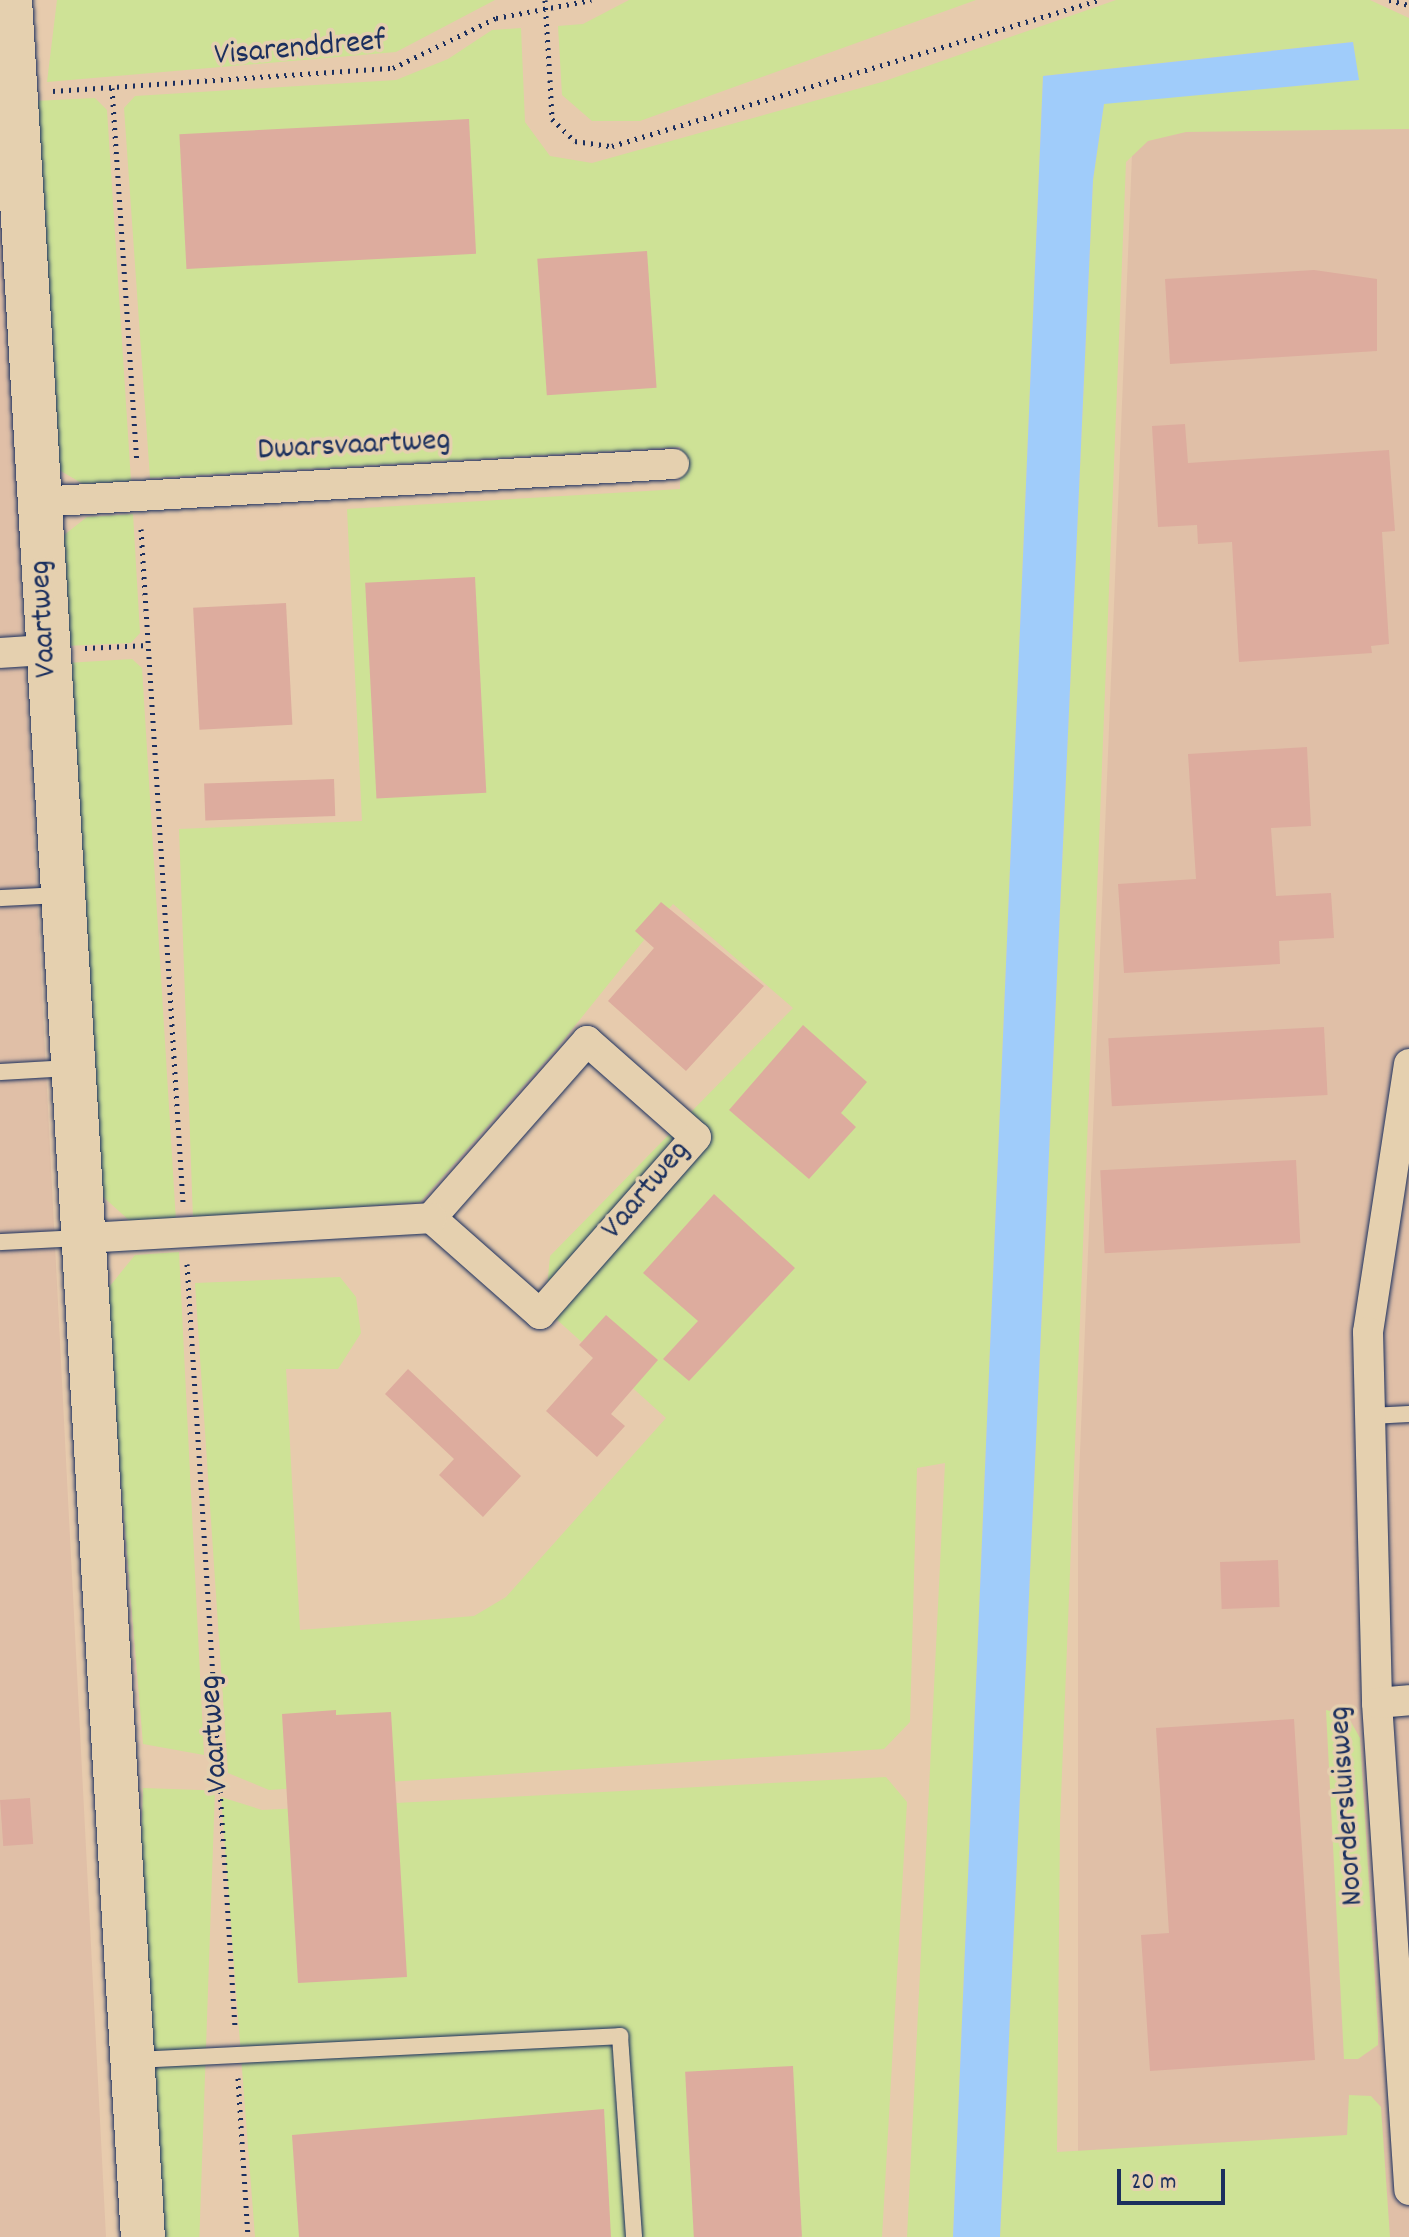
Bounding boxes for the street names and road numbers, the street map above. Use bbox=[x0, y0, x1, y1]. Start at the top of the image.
street label: Visarenddreef bbox=[213, 23, 387, 77]
street label: Dwarsvaartweg bbox=[257, 423, 451, 471]
street label: Vaartweg bbox=[23, 559, 67, 679]
street label: Vaartweg bbox=[594, 1134, 700, 1248]
street label: Vaartweg bbox=[193, 1674, 239, 1794]
street label: Noordersluisweg bbox=[1322, 1705, 1374, 1907]

